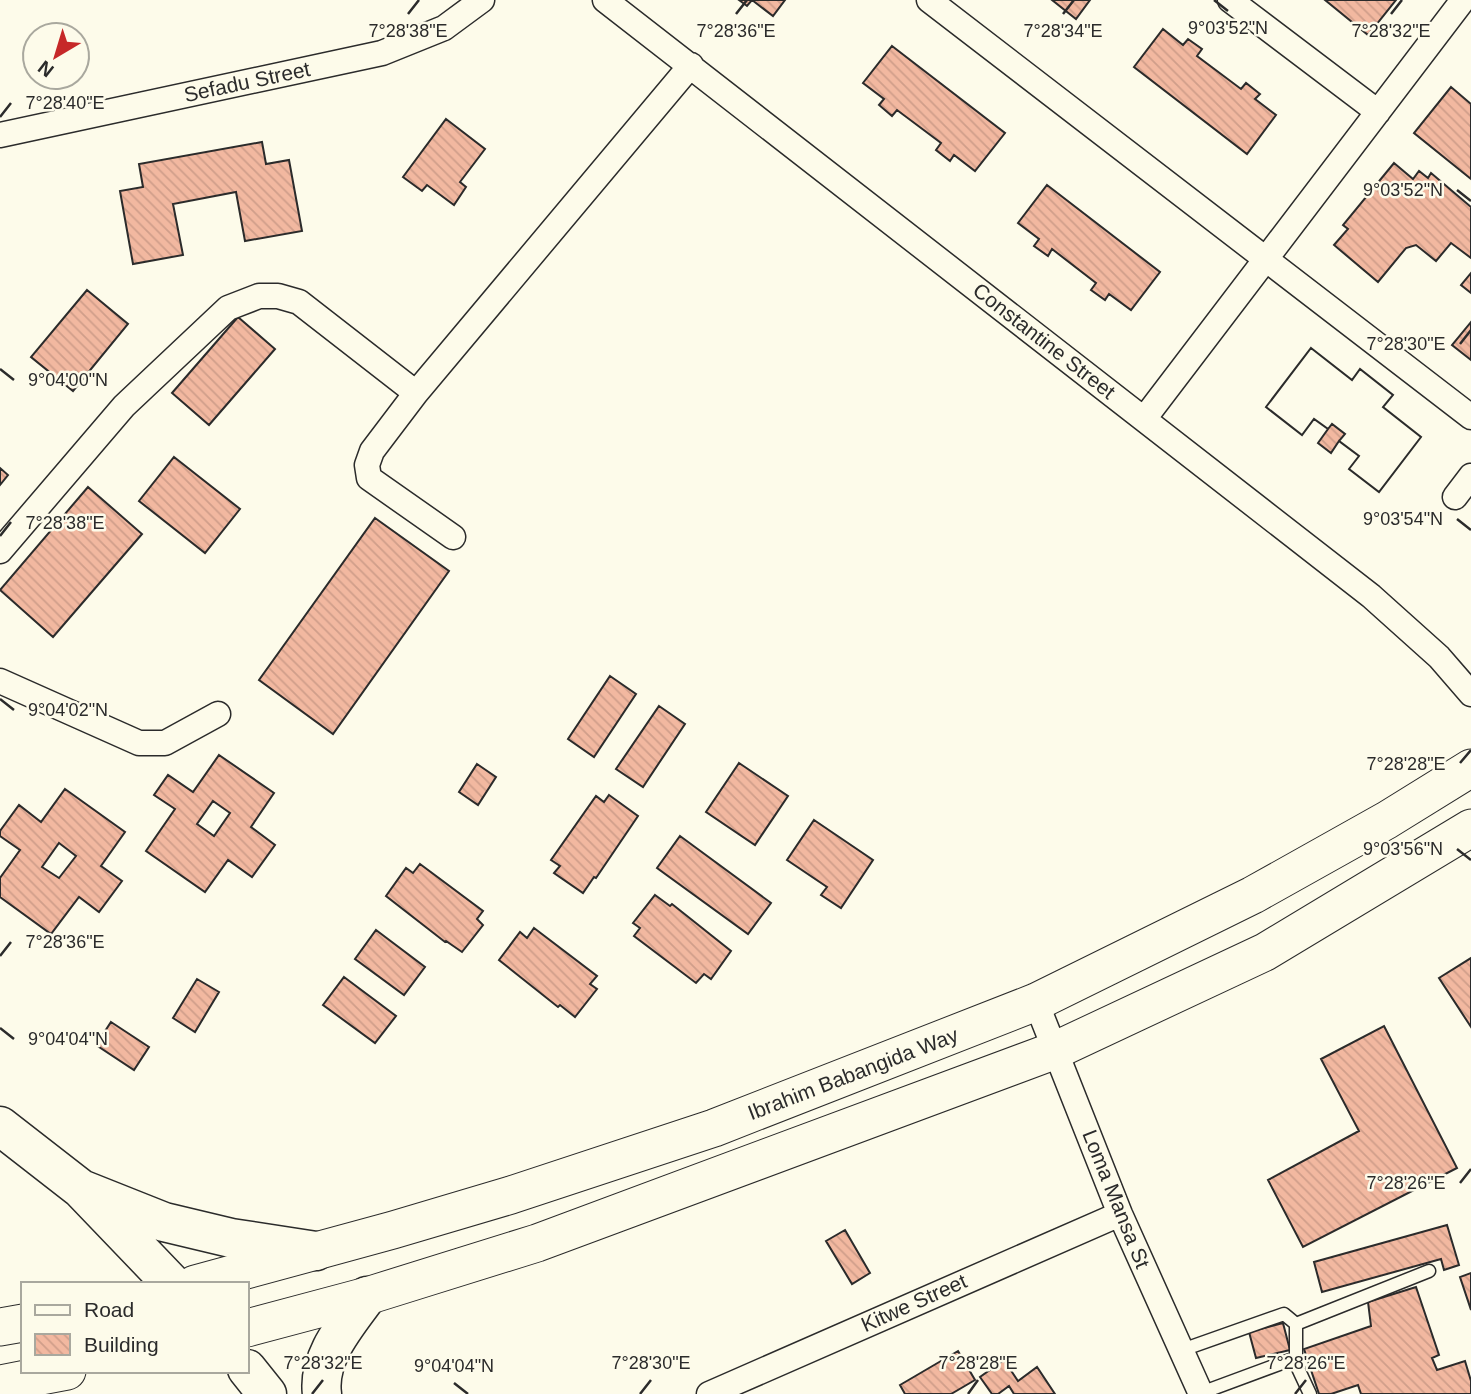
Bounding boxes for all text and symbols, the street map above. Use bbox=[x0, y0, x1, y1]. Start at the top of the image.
text: 9°03'52"N bbox=[1188, 18, 1268, 38]
north arrow bbox=[21, 21, 91, 91]
text: 7°28'38"E bbox=[368, 21, 448, 41]
text: 7°28'36"E bbox=[696, 21, 776, 41]
text: 7°28'34"E bbox=[1023, 21, 1103, 41]
text: 7°28'32"E bbox=[1351, 21, 1431, 41]
text: N bbox=[34, 57, 58, 82]
street label: Sefadu Street bbox=[182, 57, 312, 106]
text: 7°28'40"E bbox=[25, 93, 105, 113]
text: 9°03'52"N bbox=[1363, 180, 1443, 200]
street label: Constantine Street bbox=[969, 278, 1120, 403]
text: 7°28'30"E bbox=[1366, 334, 1446, 354]
text: 9°04'00"N bbox=[28, 370, 108, 390]
text: 9°03'54"N bbox=[1363, 509, 1443, 529]
text: 7°28'38"E bbox=[25, 513, 105, 533]
text: 9°04'02"N bbox=[28, 700, 108, 720]
text: 7°28'28"E bbox=[1366, 754, 1446, 774]
text: 9°03'56"N bbox=[1363, 839, 1443, 859]
text: 7°28'36"E bbox=[25, 932, 105, 952]
street label: Ibrahim Babangida Way bbox=[744, 1023, 962, 1124]
text: 9°04'04"N bbox=[28, 1029, 108, 1049]
street label: Loma Mansa St bbox=[1078, 1126, 1155, 1271]
text: 7°28'26"E bbox=[1366, 1173, 1446, 1193]
street label: Kitwe Street bbox=[857, 1269, 970, 1336]
legend bbox=[21, 1282, 248, 1373]
text: Road bbox=[84, 1298, 134, 1321]
text: Building bbox=[84, 1333, 159, 1356]
text: 7°28'32"E bbox=[283, 1353, 363, 1373]
text: 7°28'30"E bbox=[611, 1353, 691, 1373]
text: 7°28'28"E bbox=[938, 1353, 1018, 1373]
text: 7°28'26"E bbox=[1266, 1353, 1346, 1373]
text: 9°04'04"N bbox=[414, 1356, 494, 1376]

